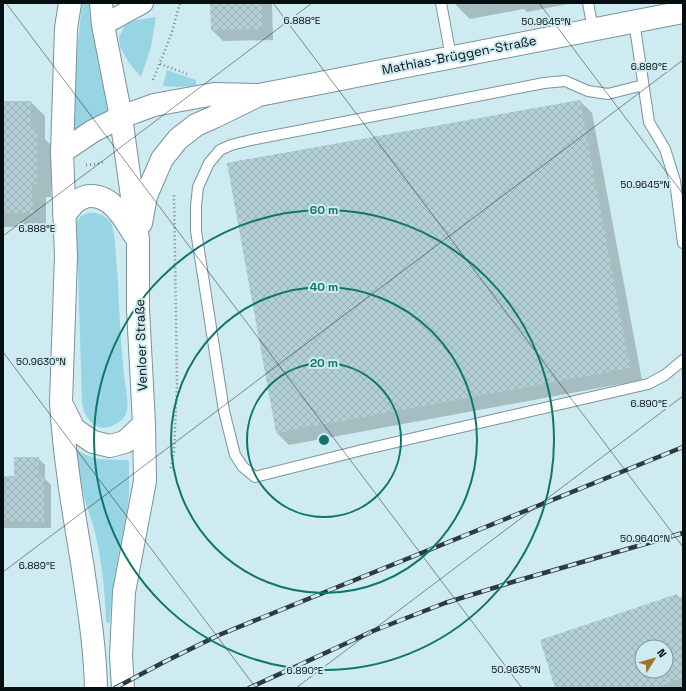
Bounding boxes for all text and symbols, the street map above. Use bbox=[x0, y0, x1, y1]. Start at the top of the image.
text: 6.888°E bbox=[284, 14, 321, 27]
text: 50.9645°N bbox=[521, 15, 571, 28]
street label: Mathias-Brüggen-Straße bbox=[380, 32, 538, 78]
text: 6.889°E bbox=[631, 60, 668, 73]
text: 50.9645°N bbox=[620, 178, 670, 191]
text: 60 m bbox=[310, 202, 338, 218]
text: 6.888°E bbox=[19, 222, 56, 235]
text: 40 m bbox=[310, 279, 338, 295]
street label: Venloer Straße bbox=[131, 299, 151, 391]
text: 50.9630°N bbox=[16, 355, 66, 368]
text: 20 m bbox=[310, 355, 338, 371]
text: 6.890°E bbox=[631, 397, 668, 410]
centre of rings bbox=[317, 433, 331, 447]
text: 50.9640°N bbox=[620, 532, 670, 545]
text: 6.889°E bbox=[19, 559, 56, 572]
north arrow bbox=[634, 639, 674, 679]
text: N bbox=[654, 646, 670, 660]
text: 50.9635°N bbox=[491, 663, 541, 676]
text: 6.890°E bbox=[287, 664, 324, 677]

